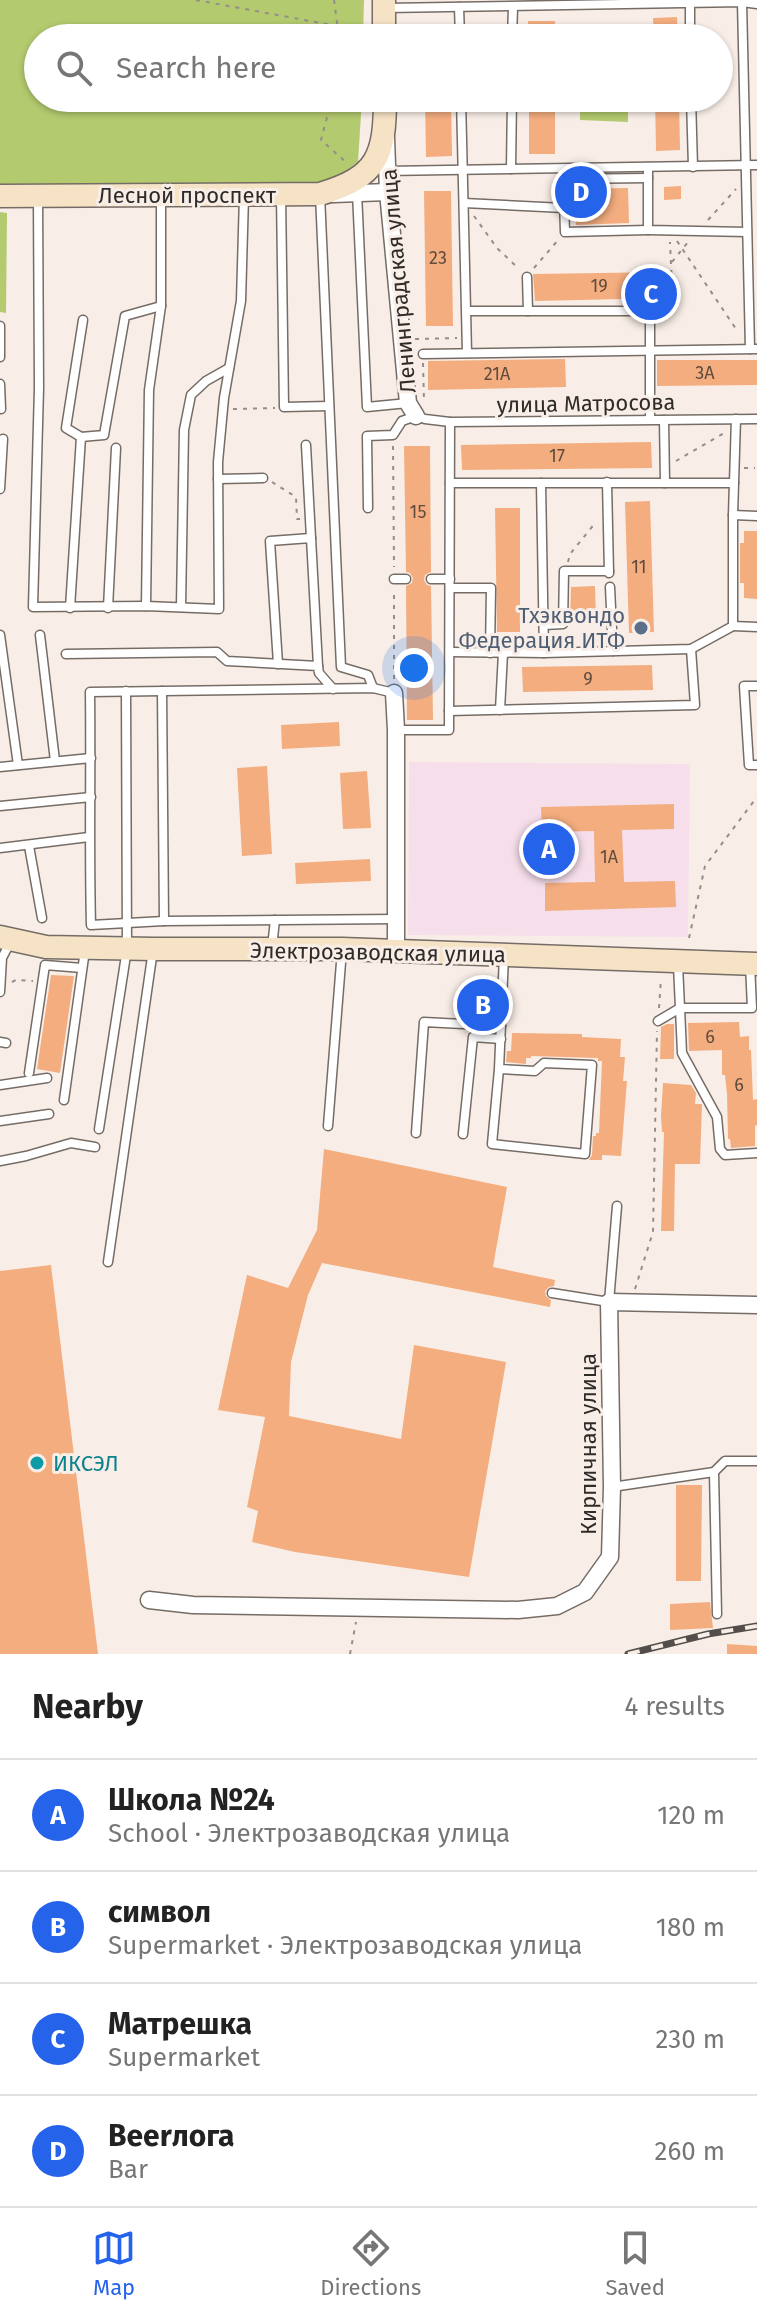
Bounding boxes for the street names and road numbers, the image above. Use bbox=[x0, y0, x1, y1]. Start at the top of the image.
street label: Ленинградская улица bbox=[375, 168, 422, 394]
street label: Лесной проспект bbox=[98, 182, 276, 209]
street label: улица Матросова bbox=[496, 388, 676, 419]
street label: Электрозаводская улица bbox=[250, 937, 506, 968]
street label: Кирпичная улица bbox=[575, 1353, 602, 1535]

